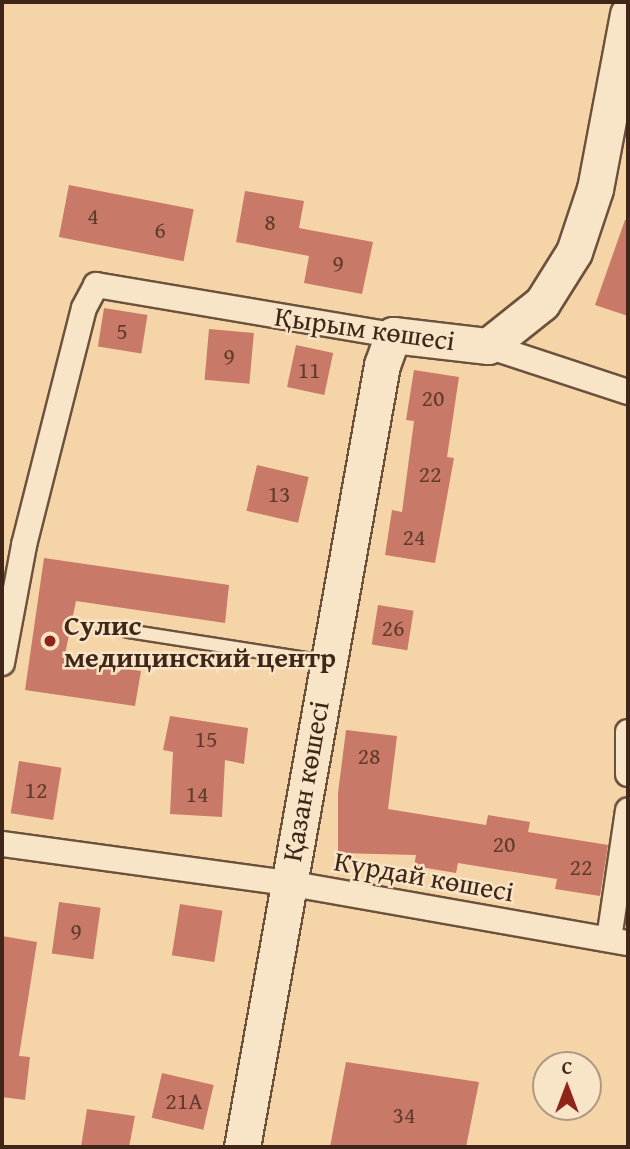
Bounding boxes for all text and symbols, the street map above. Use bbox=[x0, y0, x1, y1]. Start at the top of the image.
house number: 4 bbox=[87, 202, 99, 230]
house number: 8 bbox=[264, 208, 276, 236]
house number: 6 bbox=[154, 216, 166, 244]
house number: 9 bbox=[332, 249, 344, 277]
street label: Қырым көшесі bbox=[273, 299, 457, 357]
house number: 5 bbox=[116, 317, 128, 345]
house number: 9 bbox=[223, 342, 235, 370]
house number: 11 bbox=[297, 356, 321, 384]
house number: 20 bbox=[421, 384, 445, 412]
house number: 22 bbox=[418, 460, 442, 488]
house number: 13 bbox=[267, 480, 291, 508]
house number: 24 bbox=[402, 523, 426, 551]
place label: Сулис медицинский центр bbox=[64, 608, 336, 674]
house number: 26 bbox=[381, 614, 405, 642]
marker: Сулис медицинский центр bbox=[42, 633, 58, 649]
street label: Қазан көшесі bbox=[274, 698, 336, 864]
house number: 15 bbox=[194, 725, 218, 753]
house number: 28 bbox=[357, 742, 381, 770]
house number: 12 bbox=[24, 776, 48, 804]
house number: 14 bbox=[185, 780, 209, 808]
house number: 20 bbox=[492, 830, 516, 858]
street label: Күрдай көшесі bbox=[331, 844, 517, 908]
house number: 22 bbox=[569, 853, 593, 881]
house number: 9 bbox=[70, 917, 82, 945]
north arrow bbox=[532, 1051, 602, 1121]
text: С bbox=[562, 1053, 572, 1081]
house number: 21А bbox=[165, 1087, 203, 1115]
house number: 34 bbox=[392, 1101, 416, 1129]

